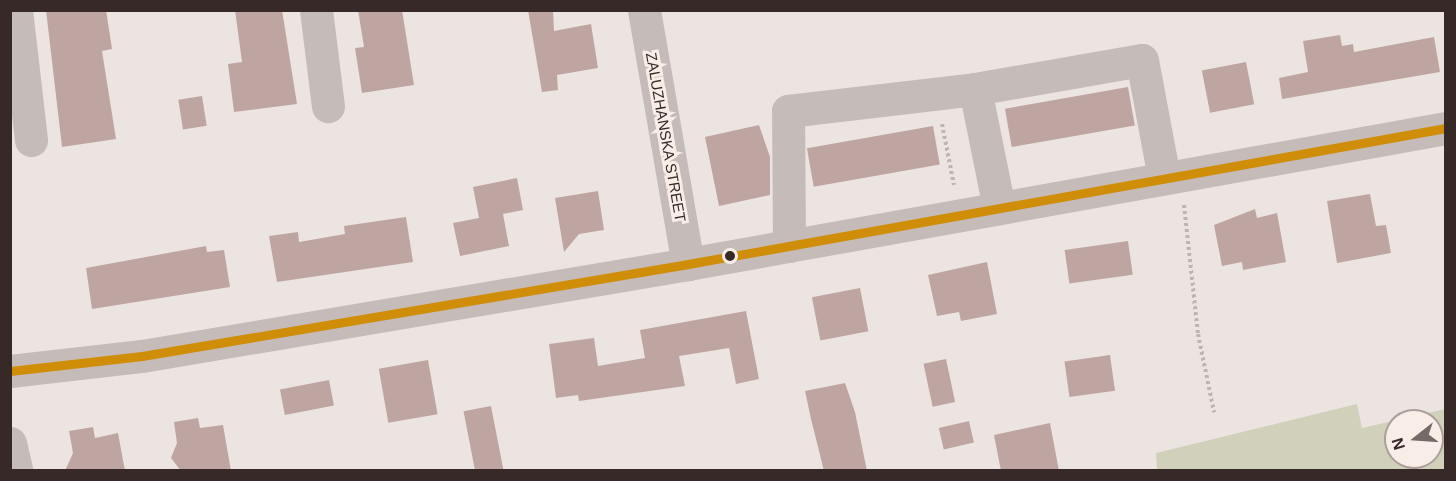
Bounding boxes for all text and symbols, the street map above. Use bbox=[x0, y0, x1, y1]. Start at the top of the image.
street label: ZALUZHANSKA STREET bbox=[642, 50, 690, 224]
unlabelled marker bbox=[724, 250, 736, 262]
north arrow bbox=[1384, 409, 1444, 469]
text: N bbox=[1388, 436, 1408, 452]

